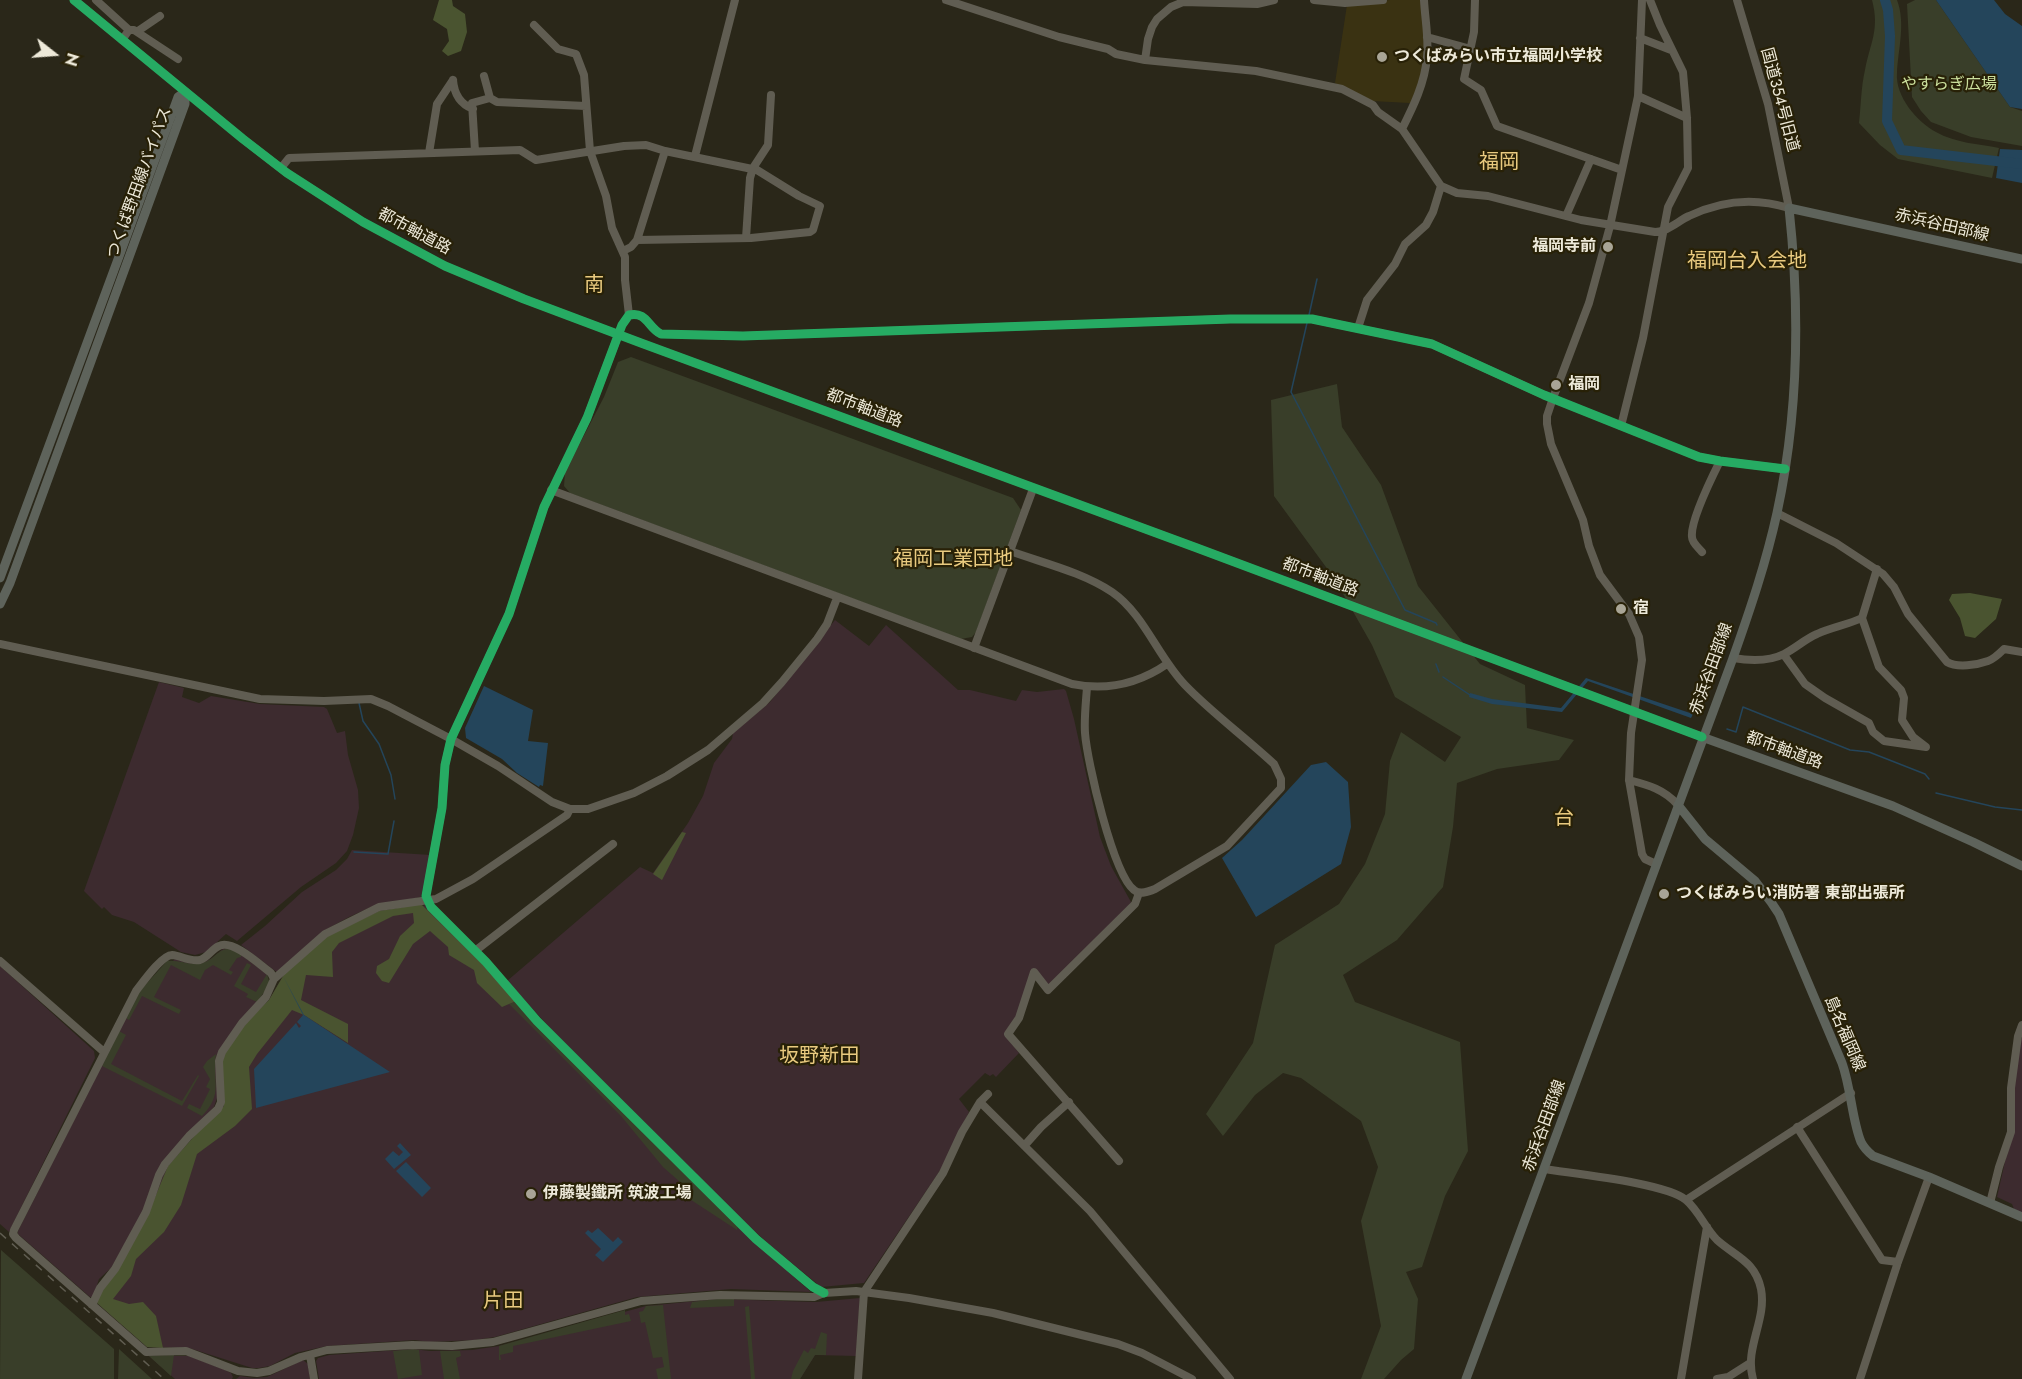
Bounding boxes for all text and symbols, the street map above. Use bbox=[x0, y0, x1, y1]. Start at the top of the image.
north arrow bbox=[24, 24, 84, 84]
street label: 国道354号旧道 bbox=[1756, 46, 1802, 154]
place label: つくばみらい市立福岡小学校 bbox=[1394, 47, 1602, 67]
text: N bbox=[59, 50, 85, 69]
marker: つくばみらい市立福岡小学校 bbox=[1375, 50, 1389, 64]
park label: やすらぎ広場 bbox=[1901, 75, 1997, 95]
street label: つくば野田線バイパス bbox=[104, 105, 176, 261]
district label: 福岡 bbox=[1479, 151, 1519, 175]
street label: 都市軸道路 bbox=[374, 205, 454, 259]
street label: 赤浜谷田部線 bbox=[1893, 206, 1991, 246]
place label: 福岡寺前 bbox=[1532, 237, 1596, 257]
marker: 福岡寺前 bbox=[1601, 240, 1615, 254]
district label: 福岡台入会地 bbox=[1687, 250, 1807, 274]
district label: 南 bbox=[584, 274, 604, 298]
place label: 福岡 bbox=[1568, 375, 1600, 395]
marker: 福岡 bbox=[1549, 378, 1563, 392]
street label: 都市軸道路 bbox=[823, 386, 905, 432]
district label: 福岡工業団地 bbox=[893, 548, 1013, 572]
street label: 都市軸道路 bbox=[1279, 555, 1361, 601]
place label: 宿 bbox=[1633, 599, 1649, 619]
marker: 宿 bbox=[1614, 602, 1628, 616]
street label: 赤浜谷田部線 bbox=[1687, 621, 1737, 717]
street label: 都市軸道路 bbox=[1743, 728, 1825, 774]
district label: 台 bbox=[1554, 807, 1574, 831]
place label: つくばみらい消防署 東部出張所 bbox=[1676, 884, 1905, 904]
marker: つくばみらい消防署 東部出張所 bbox=[1657, 887, 1671, 901]
street label: 島名福岡線 bbox=[1820, 993, 1868, 1075]
district label: 坂野新田 bbox=[779, 1045, 859, 1069]
street label: 赤浜谷田部線 bbox=[1520, 1078, 1570, 1174]
place label: 伊藤製鐵所 筑波工場 bbox=[543, 1184, 692, 1204]
marker: 伊藤製鐵所 筑波工場 bbox=[524, 1187, 538, 1201]
district label: 片田 bbox=[483, 1290, 523, 1314]

